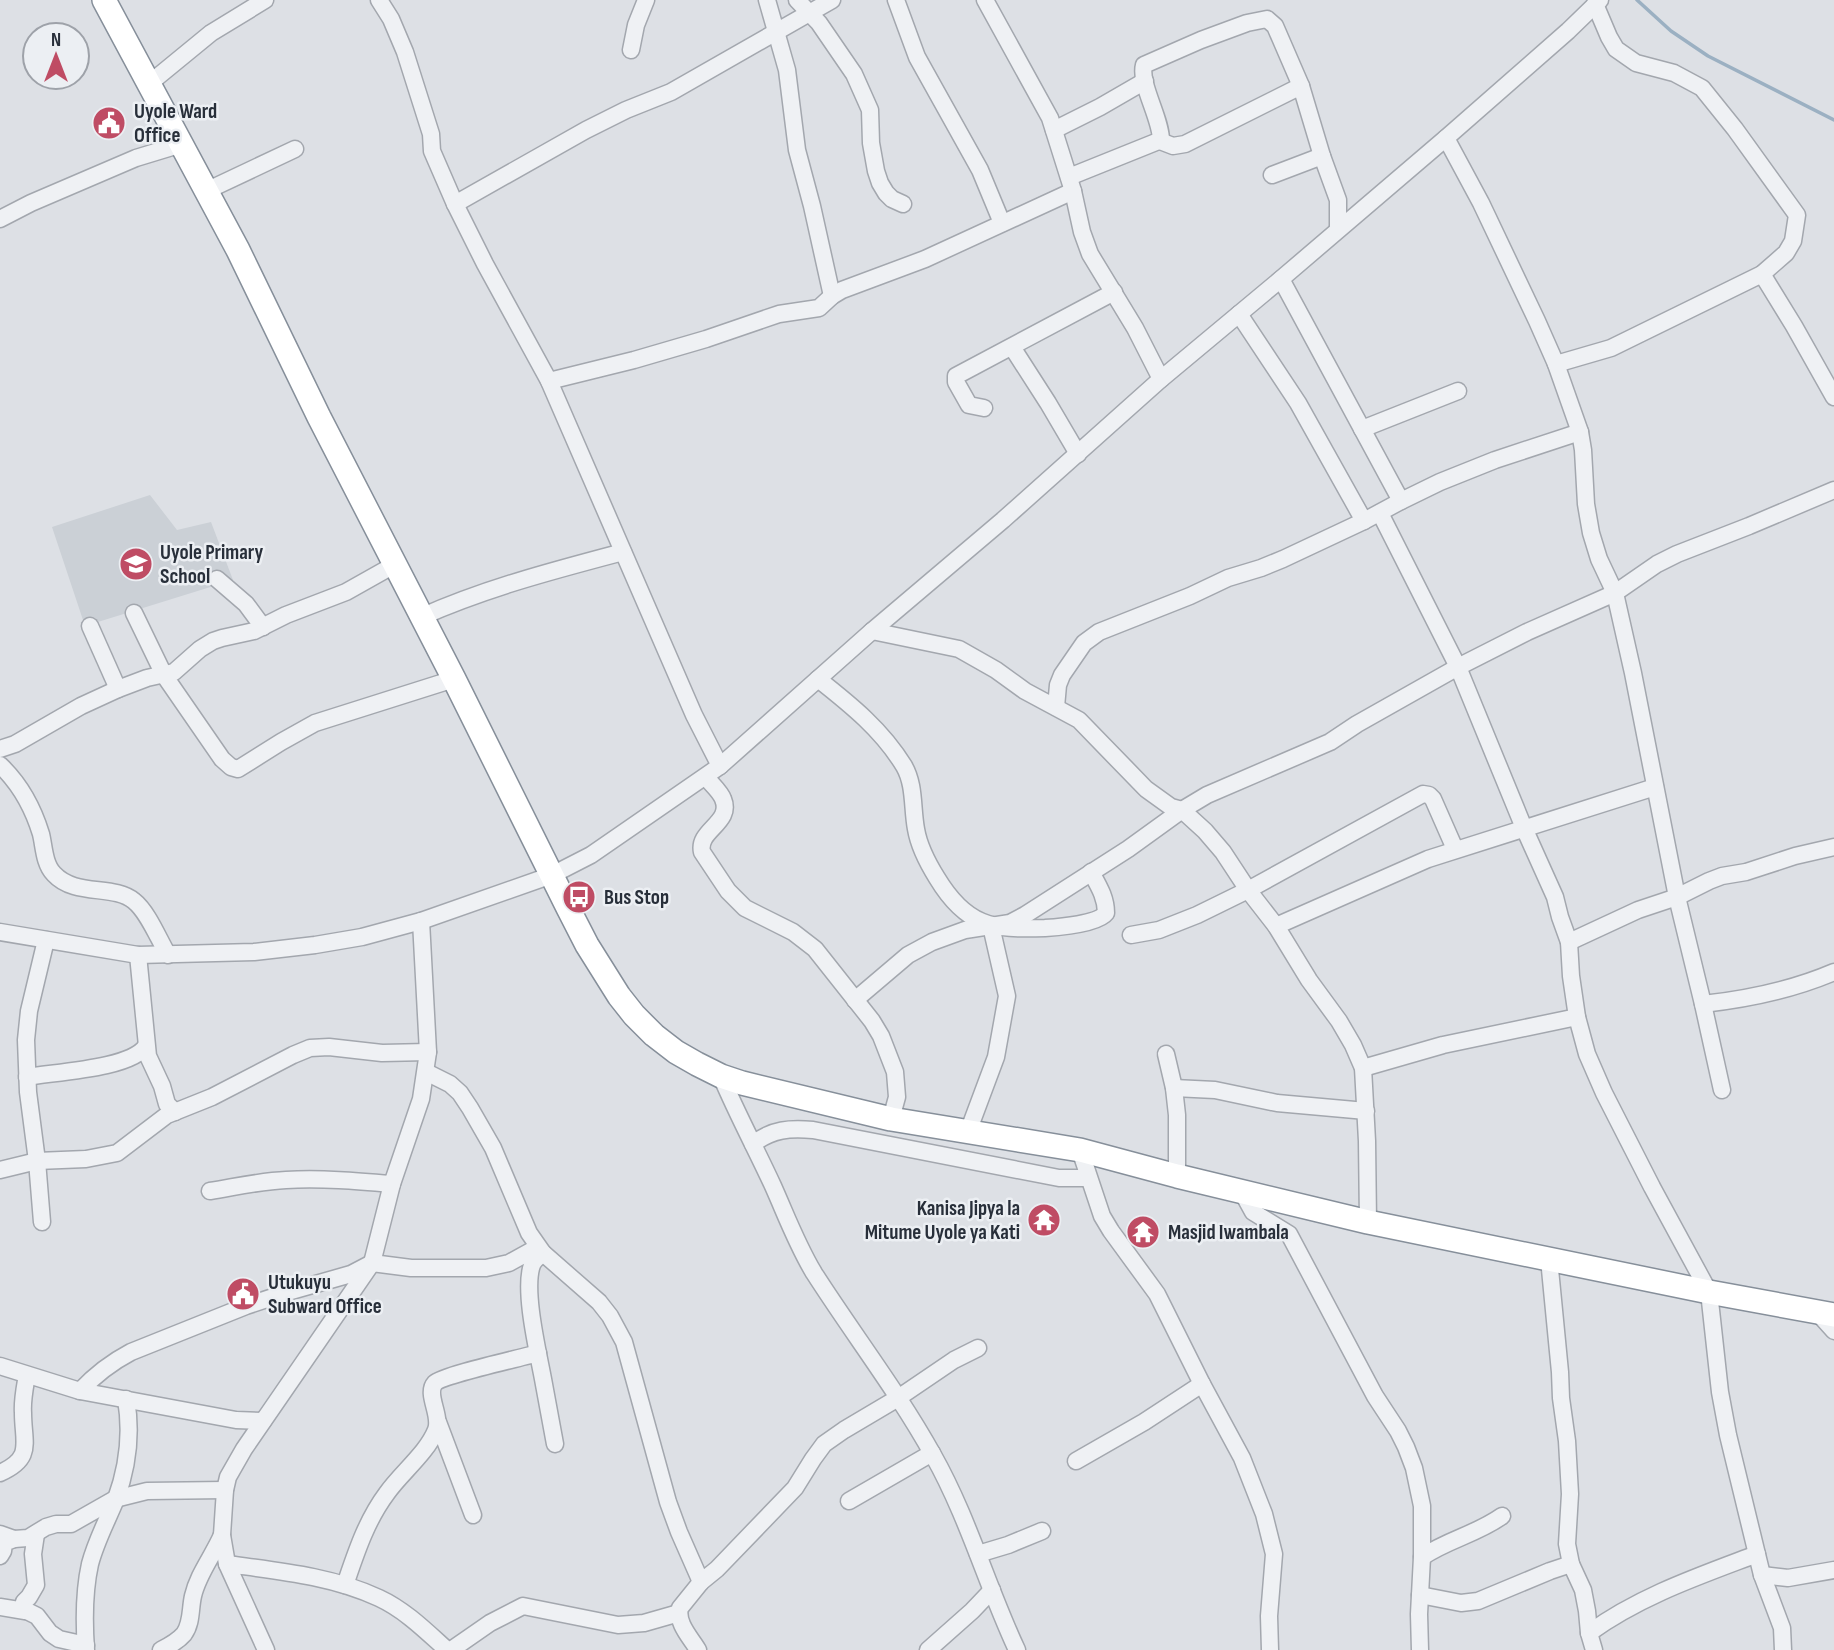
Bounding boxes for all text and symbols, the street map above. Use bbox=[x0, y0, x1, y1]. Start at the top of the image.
north arrow bbox=[21, 21, 91, 91]
text: N bbox=[51, 29, 61, 52]
place label: Uyole Ward Office bbox=[134, 99, 217, 148]
public building icon: Uyole Ward Office bbox=[90, 104, 128, 142]
place label: Uyole Primary School bbox=[160, 540, 264, 589]
school or university icon: Uyole Primary School bbox=[117, 545, 155, 583]
bus stop icon: Bus Stop bbox=[560, 878, 598, 916]
place label: Bus Stop bbox=[604, 885, 669, 910]
place label: Kanisa Jipya la Mitume Uyole ya Kati bbox=[865, 1196, 1020, 1245]
temple icon: Kanisa Jipya la Mitume Uyole ya Kati bbox=[1025, 1201, 1063, 1239]
temple icon: Masjid Iwambala bbox=[1124, 1213, 1162, 1251]
place label: Masjid Iwambala bbox=[1168, 1220, 1289, 1245]
place label: Utukuyu Subward Office bbox=[268, 1270, 382, 1319]
public building icon: Utukuyu Subward Office bbox=[224, 1275, 262, 1313]

